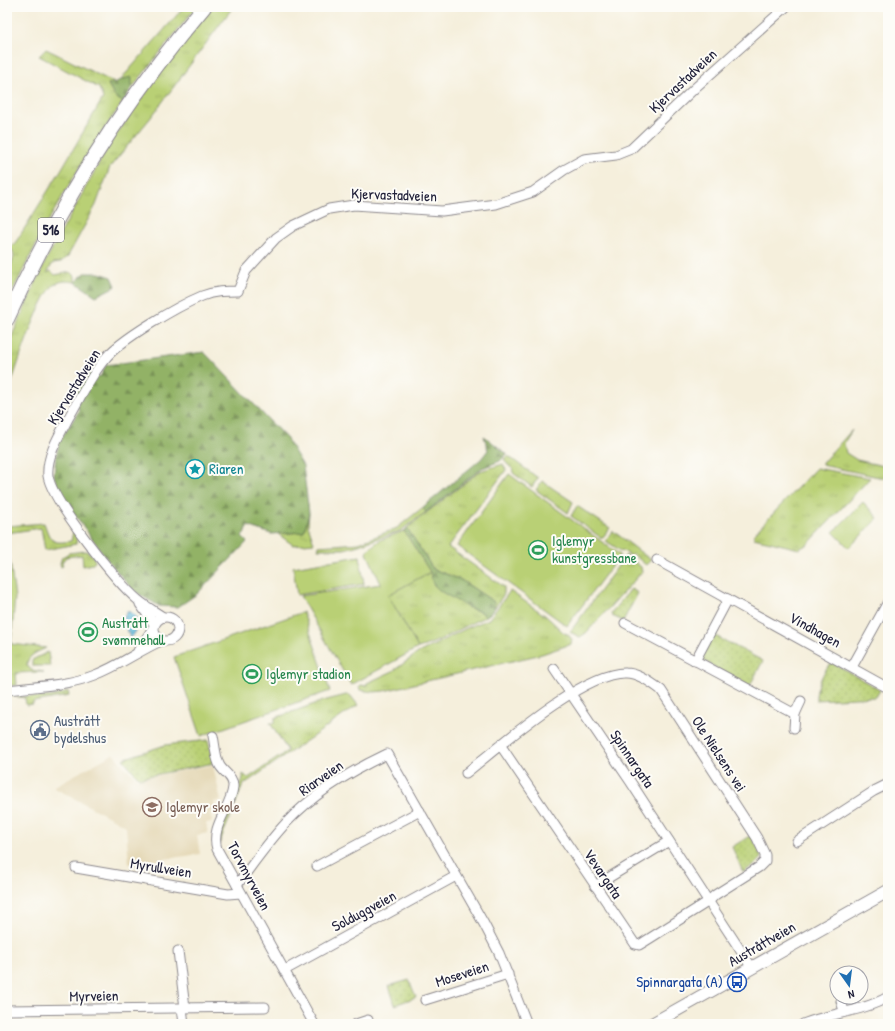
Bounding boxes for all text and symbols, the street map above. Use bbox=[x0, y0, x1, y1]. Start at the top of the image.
street label: Kjervastadveien bbox=[644, 44, 721, 118]
street label: Kjervastadveien bbox=[351, 183, 437, 206]
road number: 516 bbox=[38, 218, 64, 242]
street label: Kjervastadveien bbox=[42, 345, 105, 429]
place icon: Riaren bbox=[184, 458, 206, 480]
place label: Riaren bbox=[209, 458, 244, 479]
place label: Iglemyr kunstgressbane bbox=[552, 530, 637, 568]
sports icon: Iglemyr kunstgressbane bbox=[527, 539, 549, 561]
street label: Vindhagen bbox=[786, 607, 845, 652]
place label: Austrått svømmehall bbox=[102, 612, 166, 650]
sports icon: Austrått svømmehall bbox=[77, 621, 99, 643]
sports icon: Iglemyr stadion bbox=[241, 663, 263, 685]
place label: Iglemyr stadion bbox=[266, 663, 351, 684]
place label: Austrått bydelshus bbox=[54, 710, 106, 748]
street label: Ole Nielsens vei bbox=[687, 712, 752, 796]
public building icon: Austrått bydelshus bbox=[29, 719, 51, 741]
street label: Spinnargata bbox=[605, 726, 659, 792]
street label: Riarveien bbox=[294, 755, 347, 801]
school or university icon: Iglemyr skole bbox=[141, 796, 163, 818]
place label: Iglemyr skole bbox=[166, 796, 240, 817]
street label: Torvmyrveien bbox=[223, 838, 276, 914]
street label: Vevargata bbox=[579, 845, 628, 903]
street label: Myrullveien bbox=[129, 852, 193, 883]
street label: Solduggveien bbox=[328, 885, 400, 936]
street label: Austråttveien bbox=[724, 916, 799, 971]
street label: Moseveien bbox=[433, 955, 491, 992]
north arrow bbox=[829, 965, 869, 1005]
place label: Spinnargata (A) bbox=[636, 971, 723, 992]
bus stop icon: Spinnargata (A) bbox=[726, 971, 748, 993]
street label: Myrveien bbox=[69, 985, 119, 1006]
text: N bbox=[847, 987, 856, 1002]

